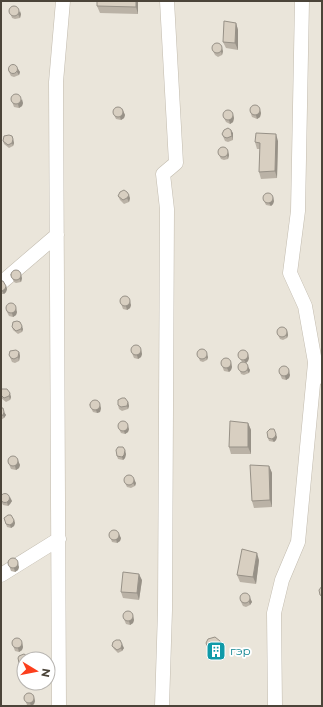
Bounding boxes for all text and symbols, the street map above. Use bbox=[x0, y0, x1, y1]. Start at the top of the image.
building icon: гэр bbox=[205, 640, 227, 662]
place label: гэр bbox=[230, 643, 251, 658]
north arrow bbox=[16, 651, 56, 691]
text: N bbox=[38, 667, 54, 678]

